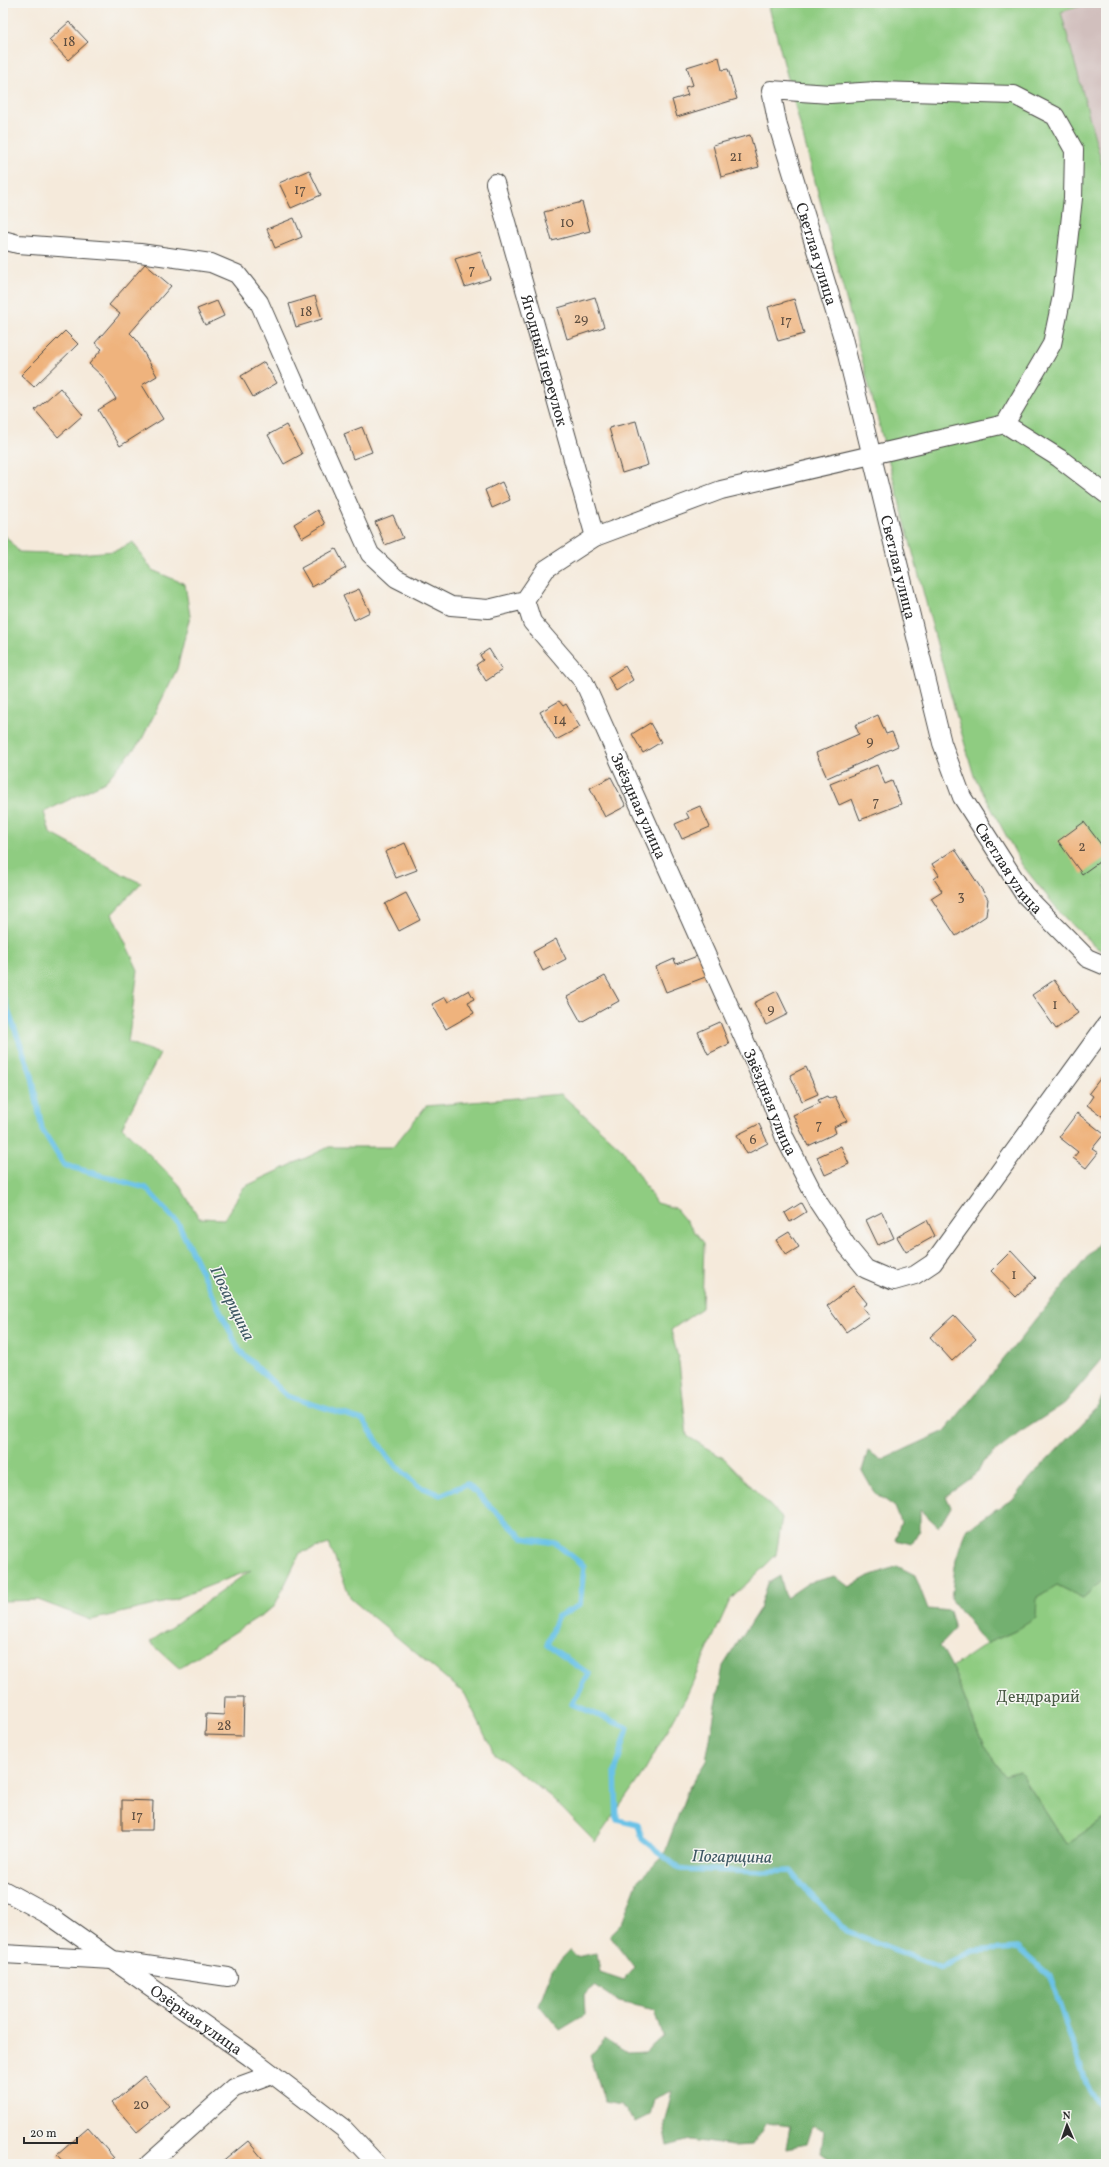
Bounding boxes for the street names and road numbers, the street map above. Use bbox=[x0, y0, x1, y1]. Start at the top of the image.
street label: Светлая улица bbox=[789, 200, 841, 308]
street label: Ягодный переулок bbox=[514, 292, 572, 430]
street label: Светлая улица bbox=[874, 513, 920, 622]
street label: Звёздная улица bbox=[604, 750, 671, 863]
street label: Светлая улица bbox=[968, 819, 1047, 920]
street label: Звёздная улица bbox=[737, 1046, 801, 1160]
street label: Озёрная улица bbox=[145, 1980, 246, 2061]

